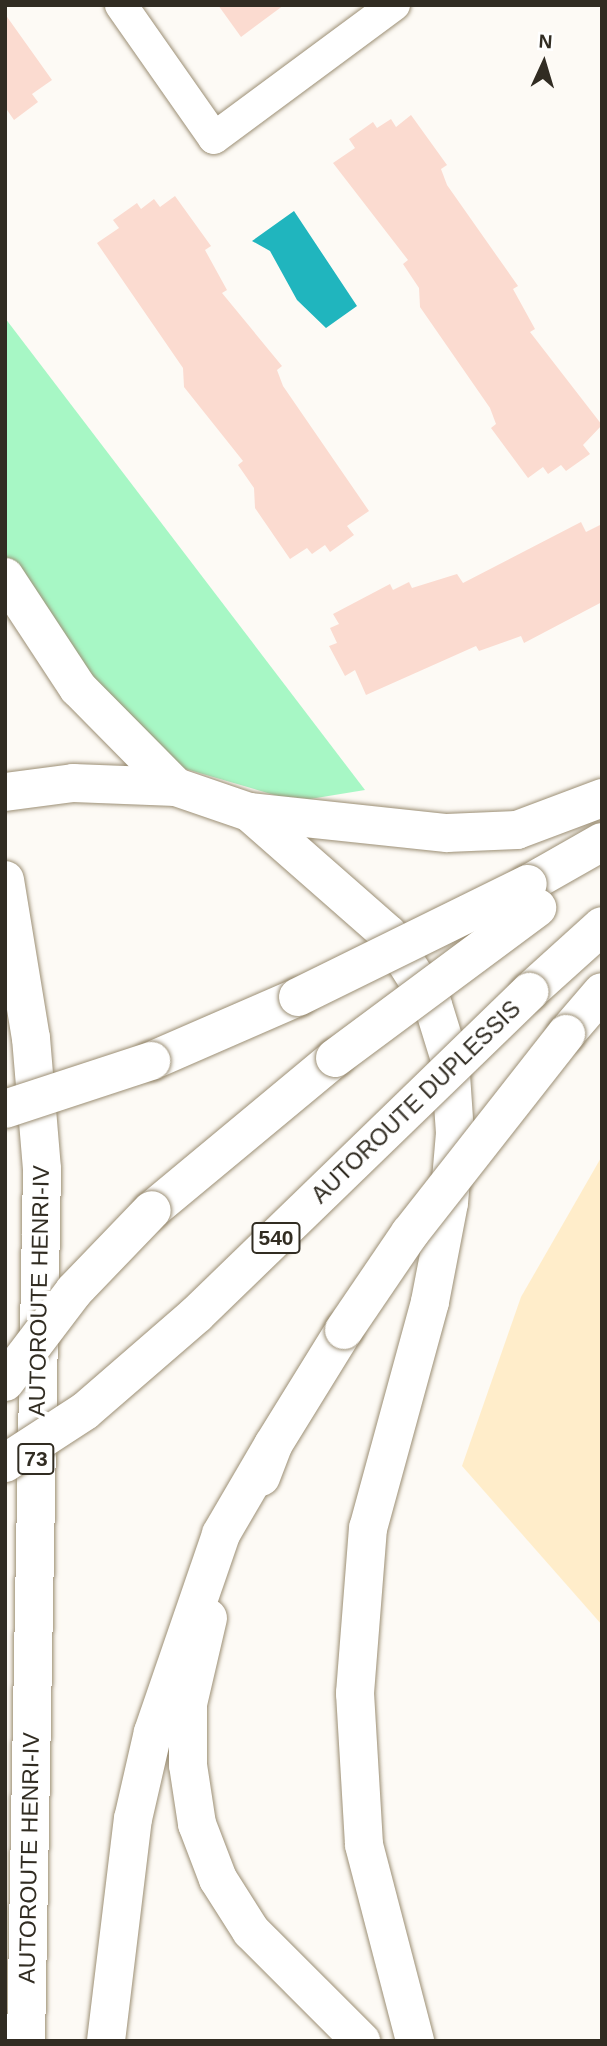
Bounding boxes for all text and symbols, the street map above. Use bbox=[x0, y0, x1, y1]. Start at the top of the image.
north arrow bbox=[509, 28, 579, 98]
text: N bbox=[538, 31, 553, 53]
street label: AUTOROUTE DUPLESSIS bbox=[306, 995, 526, 1209]
street label: AUTOROUTE HENRI-IV bbox=[23, 1165, 55, 1417]
road number: 540 bbox=[250, 1220, 302, 1256]
road number: 73 bbox=[17, 1442, 55, 1476]
street label: AUTOROUTE HENRI-IV bbox=[13, 1732, 45, 1984]

